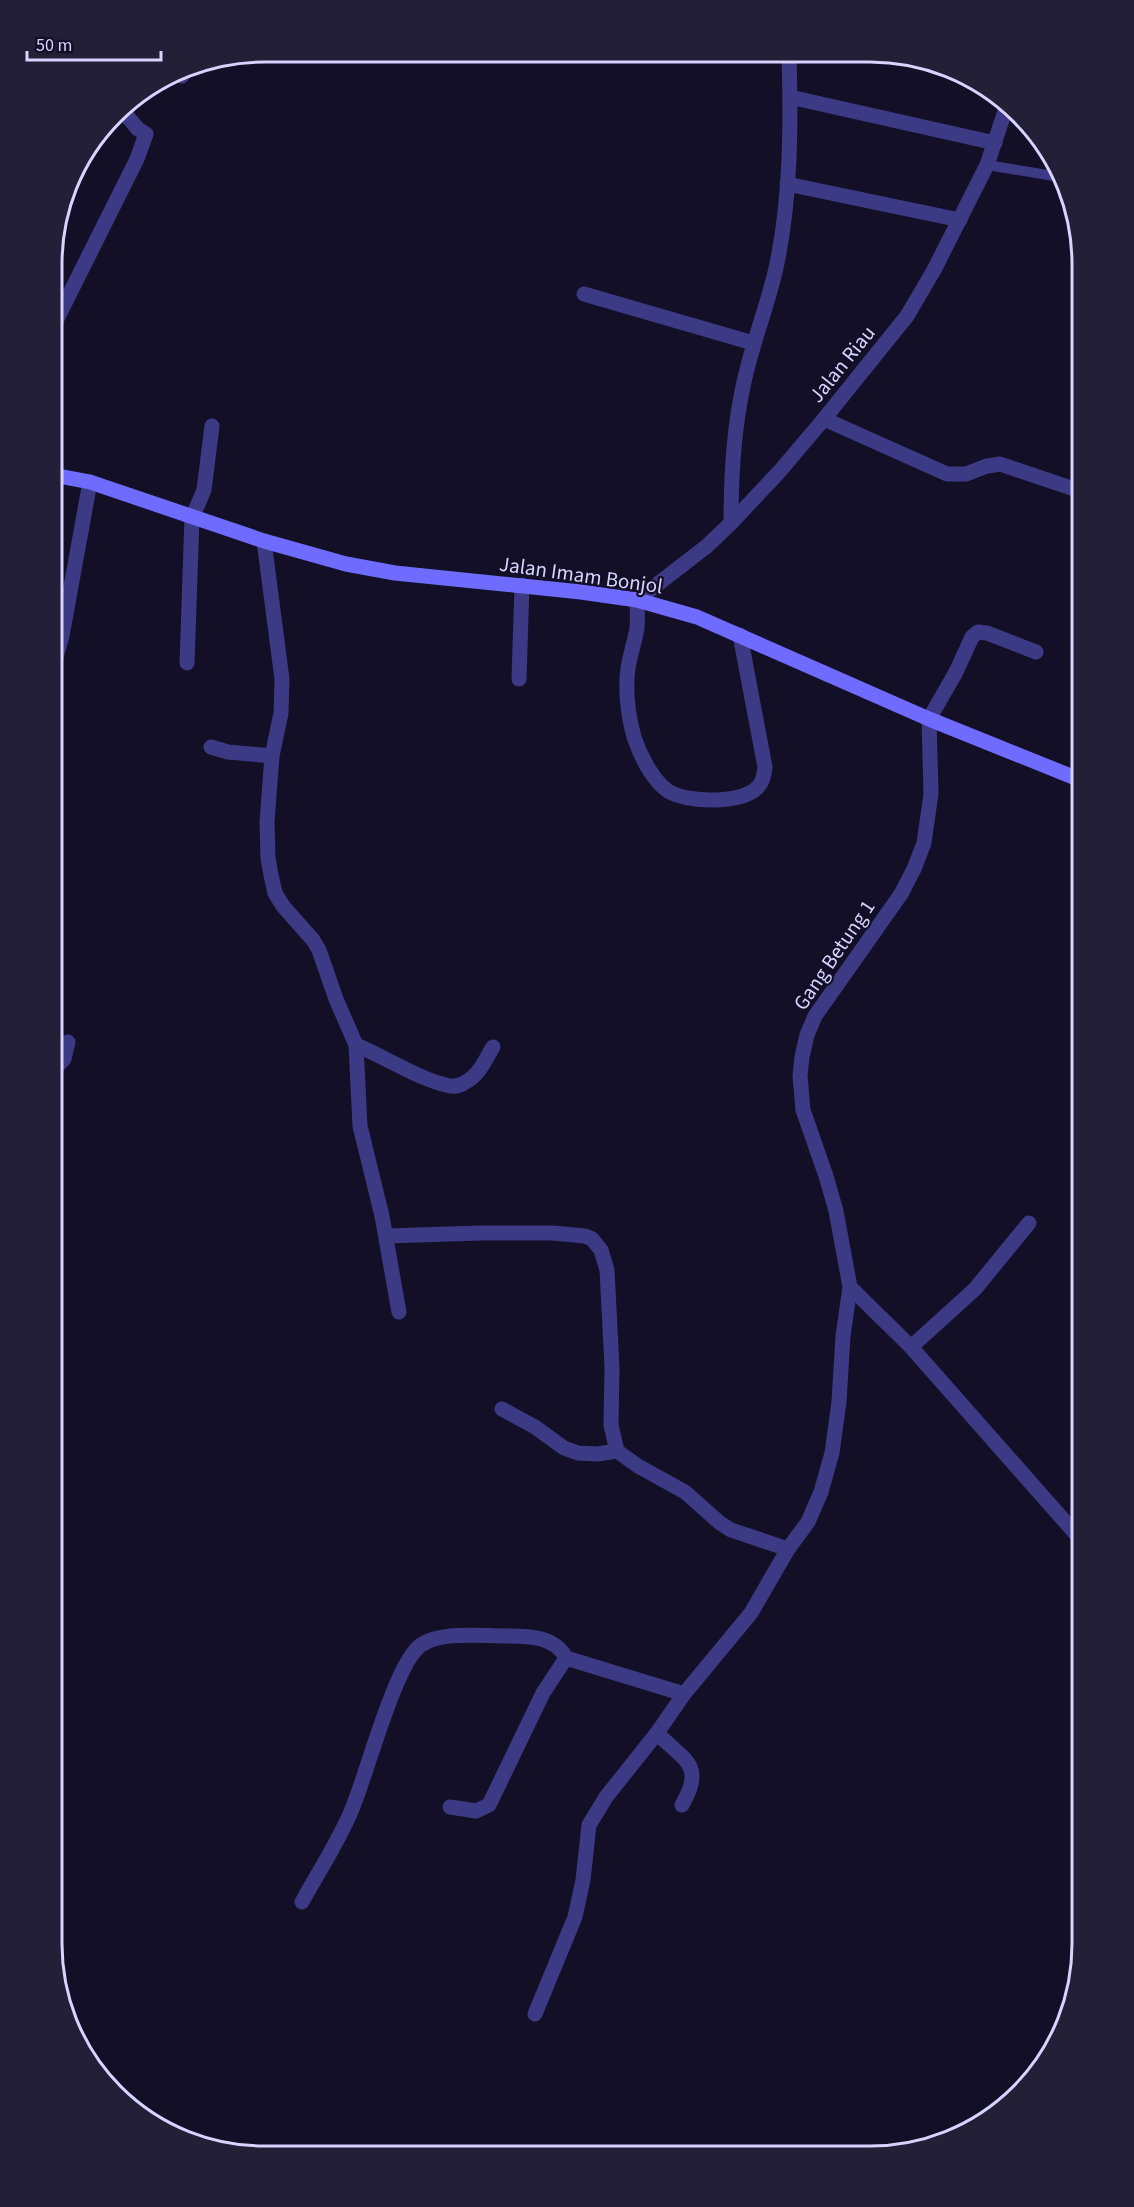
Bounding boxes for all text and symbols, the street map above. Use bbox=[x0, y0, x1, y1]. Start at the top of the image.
scale bar bbox=[27, 24, 160, 62]
text: 50 m bbox=[36, 33, 72, 58]
street label: Jalan Riau bbox=[802, 319, 882, 409]
street label: Jalan Imam Bonjol bbox=[497, 549, 665, 601]
street label: Gang Betung 1 bbox=[786, 894, 882, 1016]

